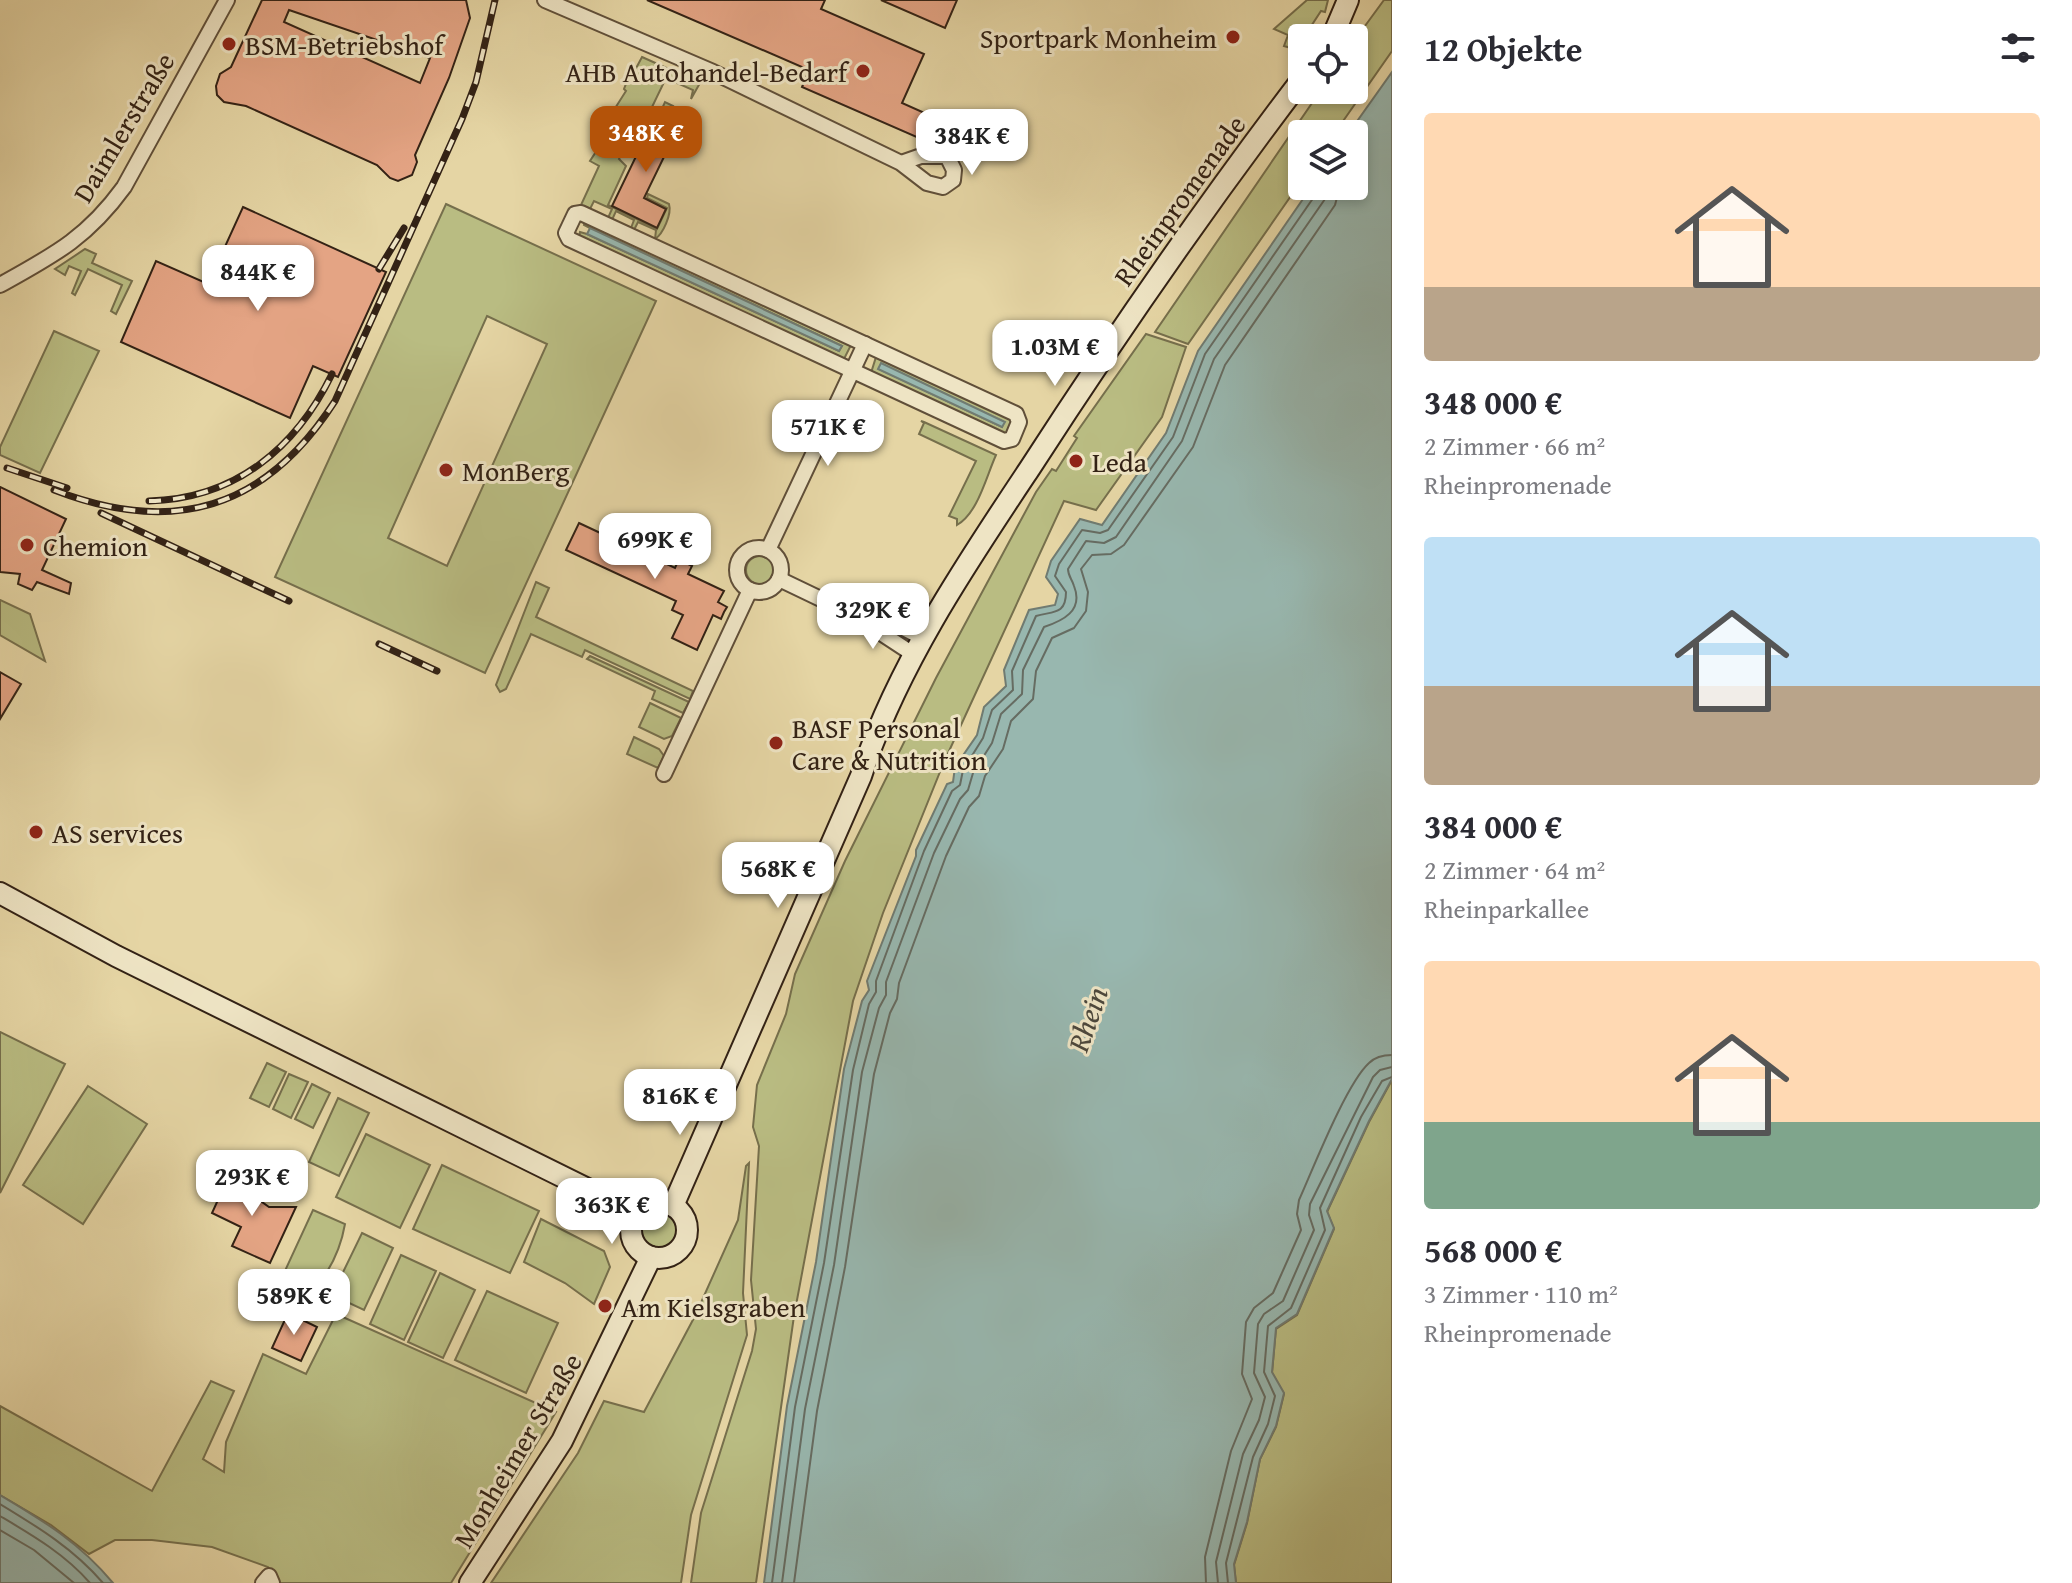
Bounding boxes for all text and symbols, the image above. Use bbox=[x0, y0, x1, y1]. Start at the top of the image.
place label: Sportpark Monheim bbox=[980, 17, 1217, 58]
place label: BSM-Betriebshof bbox=[245, 24, 446, 65]
map controls bbox=[1288, 24, 1368, 200]
button: locate bbox=[1288, 24, 1368, 104]
text: 12 Objekte bbox=[1424, 24, 1582, 73]
icon: filters bbox=[1996, 26, 2040, 70]
marker: Sportpark Monheim bbox=[1224, 28, 1242, 46]
marker: BSM-Betriebshof bbox=[220, 35, 238, 53]
street label: Daimlerstraße bbox=[62, 44, 184, 210]
place label: AHB Autohandel-Bedarf bbox=[565, 51, 850, 92]
marker: AHB Autohandel-Bedarf bbox=[854, 62, 872, 80]
pin: 348K € bbox=[581, 106, 711, 174]
street label: Rheinpromenade bbox=[1103, 106, 1255, 294]
pin: 384K € bbox=[907, 109, 1037, 177]
text: 348K € bbox=[608, 112, 684, 151]
text: 384K € bbox=[934, 115, 1010, 154]
button: layers bbox=[1288, 120, 1368, 200]
icon: home bbox=[1660, 165, 1804, 309]
pin: 844K € bbox=[193, 245, 323, 313]
text: 844K € bbox=[220, 251, 296, 290]
pin: 1.03M € bbox=[981, 320, 1129, 388]
text: 1.03M € bbox=[1010, 326, 1100, 365]
text: 348 000 € bbox=[1424, 377, 1562, 426]
pin: 571K € bbox=[763, 400, 893, 468]
text: 571K € bbox=[790, 406, 866, 445]
text: 2 Zimmer · 66 m² bbox=[1424, 426, 1605, 465]
place label: Leda bbox=[1092, 441, 1148, 482]
place label: MonBerg bbox=[462, 450, 570, 491]
marker: Leda bbox=[1067, 452, 1085, 470]
marker: MonBerg bbox=[437, 461, 455, 479]
text: Rheinpromenade bbox=[1424, 465, 1612, 504]
pin: 699K € bbox=[590, 513, 720, 581]
text: 699K € bbox=[617, 519, 693, 558]
place label: Chemion bbox=[43, 525, 148, 566]
marker: Chemion bbox=[18, 536, 36, 554]
pin: 329K € bbox=[808, 583, 938, 651]
text: 329K € bbox=[835, 589, 911, 628]
icon: home bbox=[1660, 589, 1804, 733]
place label: BASF Personal Care & Nutrition bbox=[792, 707, 987, 780]
marker: BASF Personal Care & Nutrition bbox=[767, 734, 785, 752]
text: 384 000 € bbox=[1424, 801, 1562, 850]
place label: AS services bbox=[52, 812, 183, 853]
marker: AS services bbox=[27, 823, 45, 841]
pin: 568K € bbox=[713, 842, 843, 910]
text: 568K € bbox=[740, 848, 816, 887]
text: 2 Zimmer · 64 m² bbox=[1424, 850, 1605, 889]
text: Rheinparkallee bbox=[1424, 889, 1589, 928]
water label: Rhein bbox=[1055, 981, 1119, 1058]
icon: home bbox=[1660, 1013, 1804, 1157]
pin: 816K € bbox=[615, 1069, 745, 1137]
text: 816K € bbox=[642, 1075, 718, 1114]
pin: 293K € bbox=[187, 1150, 317, 1218]
text: 293K € bbox=[214, 1156, 290, 1195]
pin: 363K € bbox=[547, 1178, 677, 1246]
text: 363K € bbox=[574, 1184, 650, 1223]
text: 568 000 € bbox=[1424, 1225, 1562, 1274]
pin: 589K € bbox=[229, 1269, 359, 1337]
text: 3 Zimmer · 110 m² bbox=[1424, 1274, 1618, 1313]
text: 589K € bbox=[256, 1275, 332, 1314]
place label: Am Kielsgraben bbox=[621, 1286, 806, 1327]
marker: Am Kielsgraben bbox=[596, 1297, 614, 1315]
text: Rheinpromenade bbox=[1424, 1313, 1612, 1352]
street label: Monheimer Straße bbox=[443, 1345, 591, 1555]

